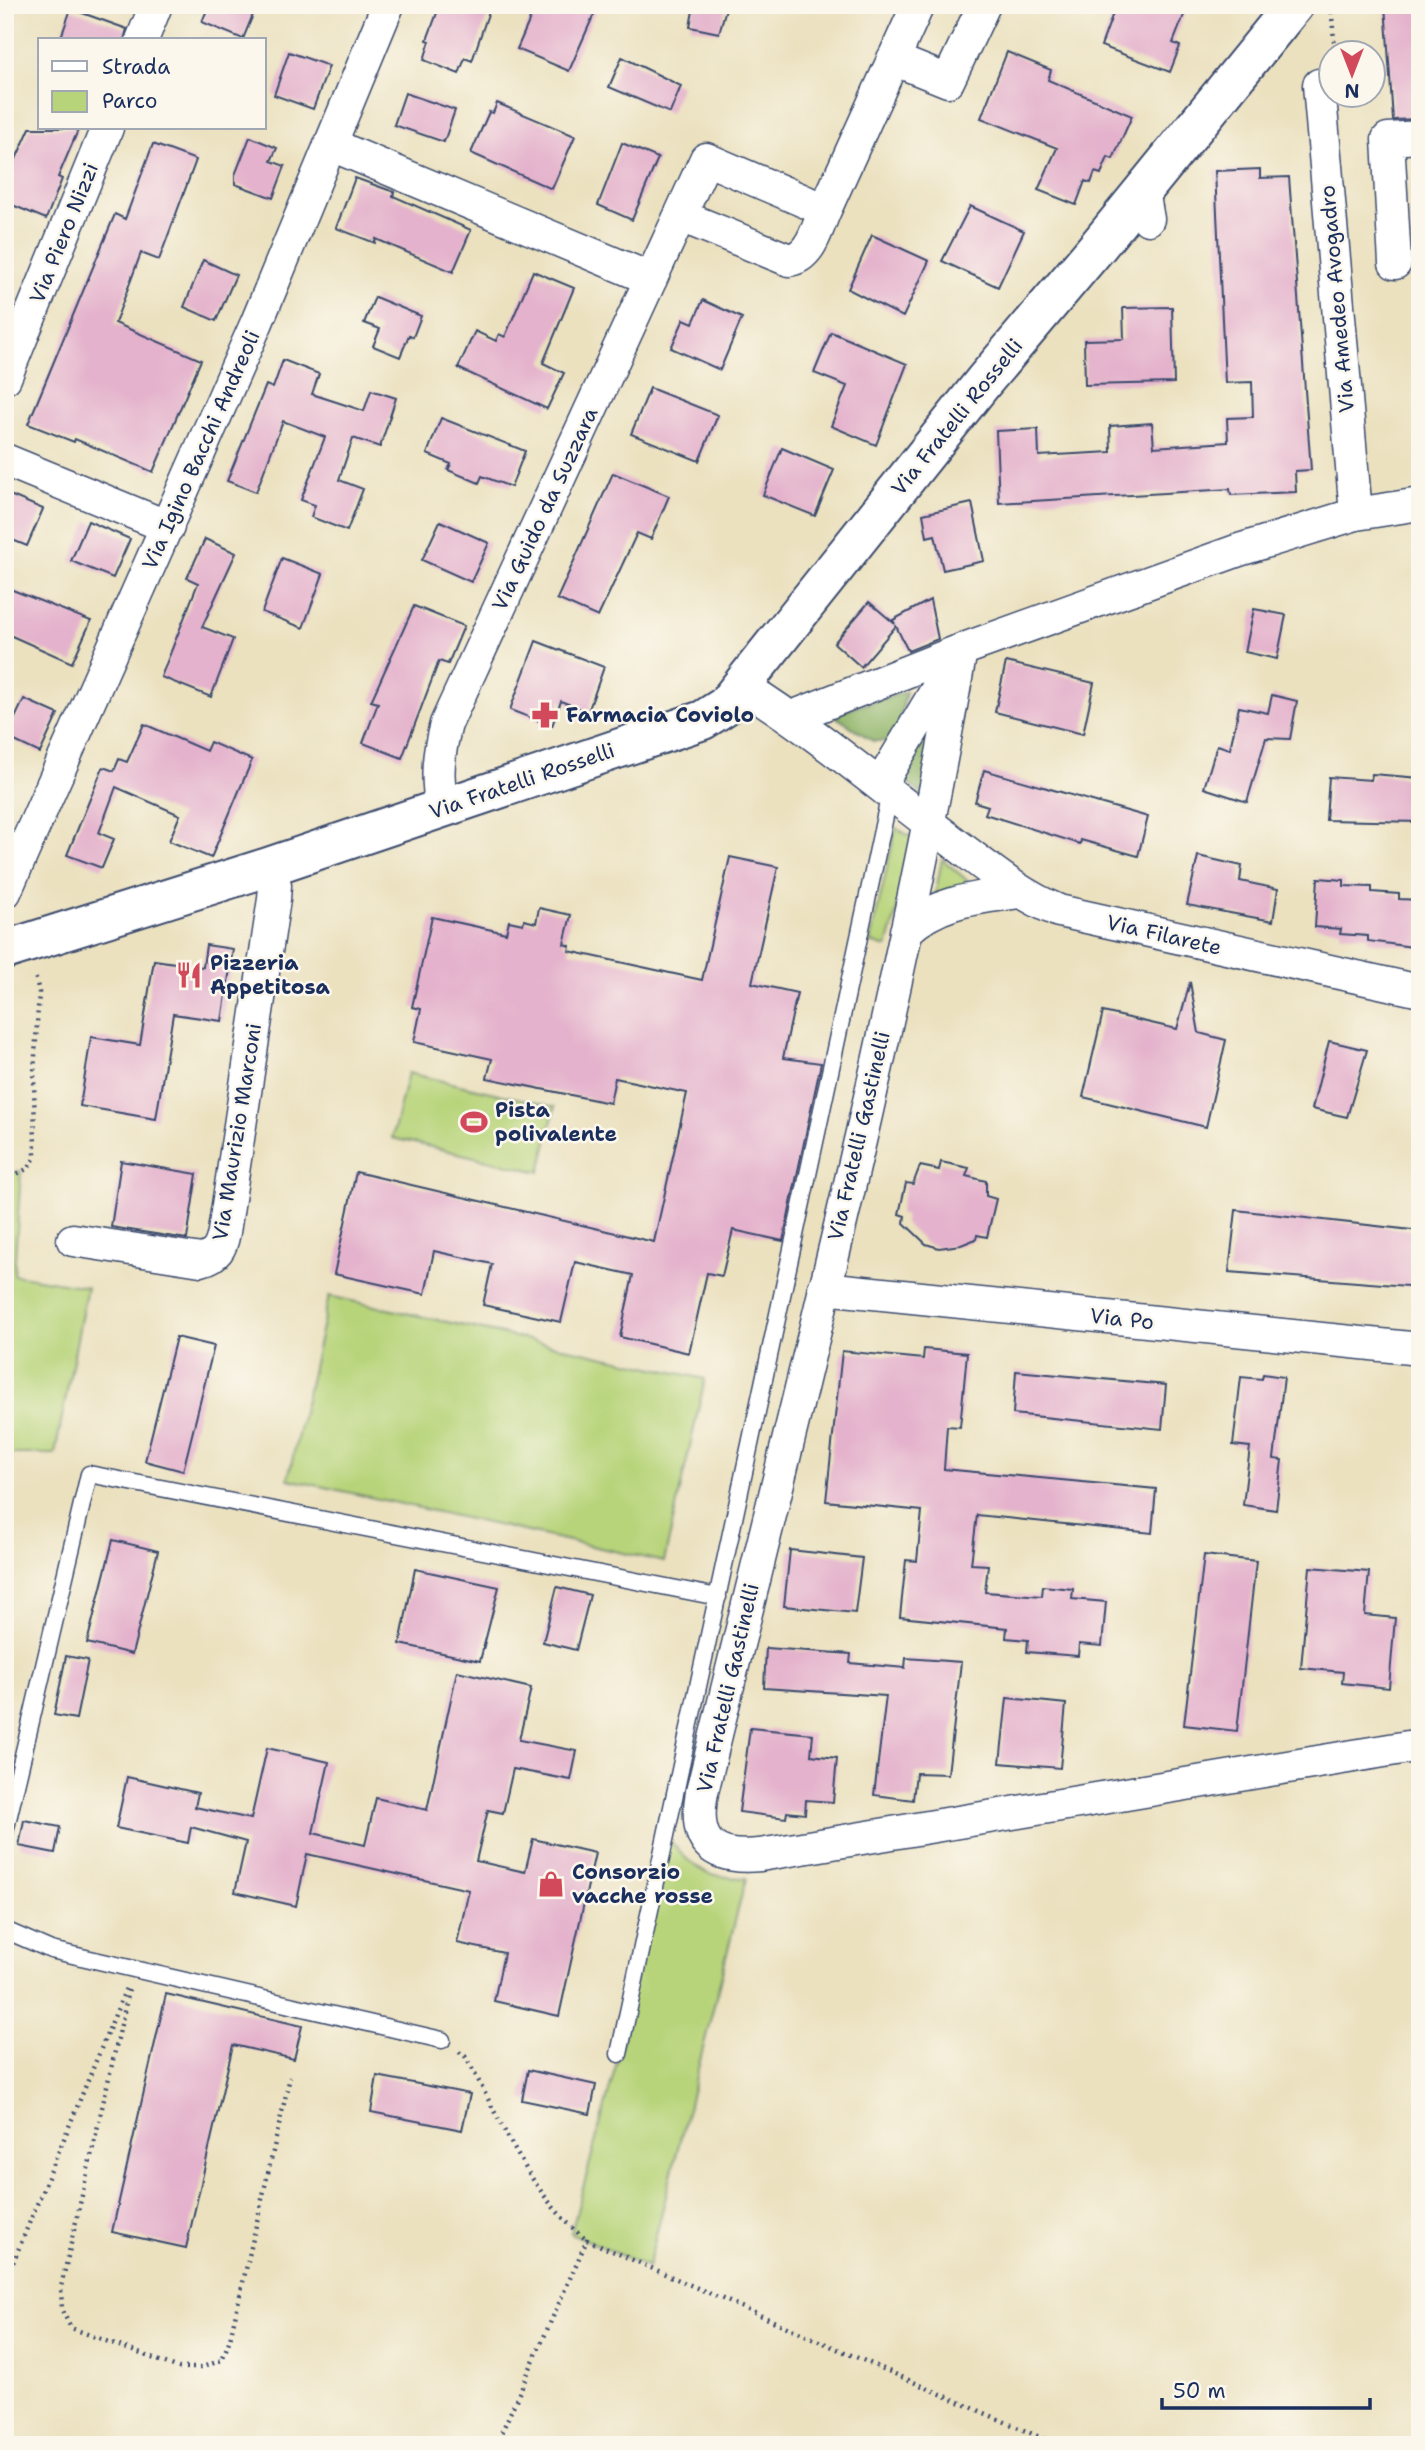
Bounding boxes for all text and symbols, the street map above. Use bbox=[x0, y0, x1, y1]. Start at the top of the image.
legend bbox=[38, 38, 266, 130]
north arrow bbox=[1316, 38, 1386, 108]
text: Strada bbox=[102, 53, 170, 81]
text: N bbox=[1344, 78, 1360, 103]
text: Parco bbox=[102, 87, 157, 115]
street label: Via Piero Nizzi bbox=[23, 159, 105, 307]
street label: Via Amedeo Avogadro bbox=[1313, 184, 1361, 414]
street label: Via Igino Bacchi Andreoli bbox=[135, 326, 267, 574]
street label: Via Fratelli Rosselli bbox=[885, 333, 1029, 501]
street label: Via Guido da Suzzara bbox=[486, 403, 604, 615]
pharmacy icon: Farmacia Coviolo bbox=[530, 700, 560, 730]
place label: Farmacia Coviolo bbox=[566, 701, 754, 729]
street label: Via Fratelli Rosselli bbox=[425, 736, 619, 826]
street label: Via Filarete bbox=[1104, 908, 1224, 962]
place label: Pizzeria Appetitosa bbox=[210, 949, 331, 1001]
restaurant icon: Pizzeria Appetitosa bbox=[174, 960, 204, 990]
street label: Via Maurizio Marconi bbox=[206, 1021, 268, 1243]
street label: Via Fratelli Gastinelli bbox=[821, 1029, 897, 1243]
place label: Pista polivalente bbox=[495, 1096, 617, 1148]
sports icon: Pista polivalente bbox=[459, 1107, 489, 1137]
street label: Via Po bbox=[1089, 1302, 1155, 1336]
street label: Via Fratelli Gastinelli bbox=[690, 1581, 766, 1795]
place label: Consorzio vacche rosse bbox=[572, 1858, 713, 1910]
shop icon: Consorzio vacche rosse bbox=[536, 1869, 566, 1899]
scale bar bbox=[1162, 2366, 1371, 2410]
text: 50 m bbox=[1173, 2377, 1226, 2405]

